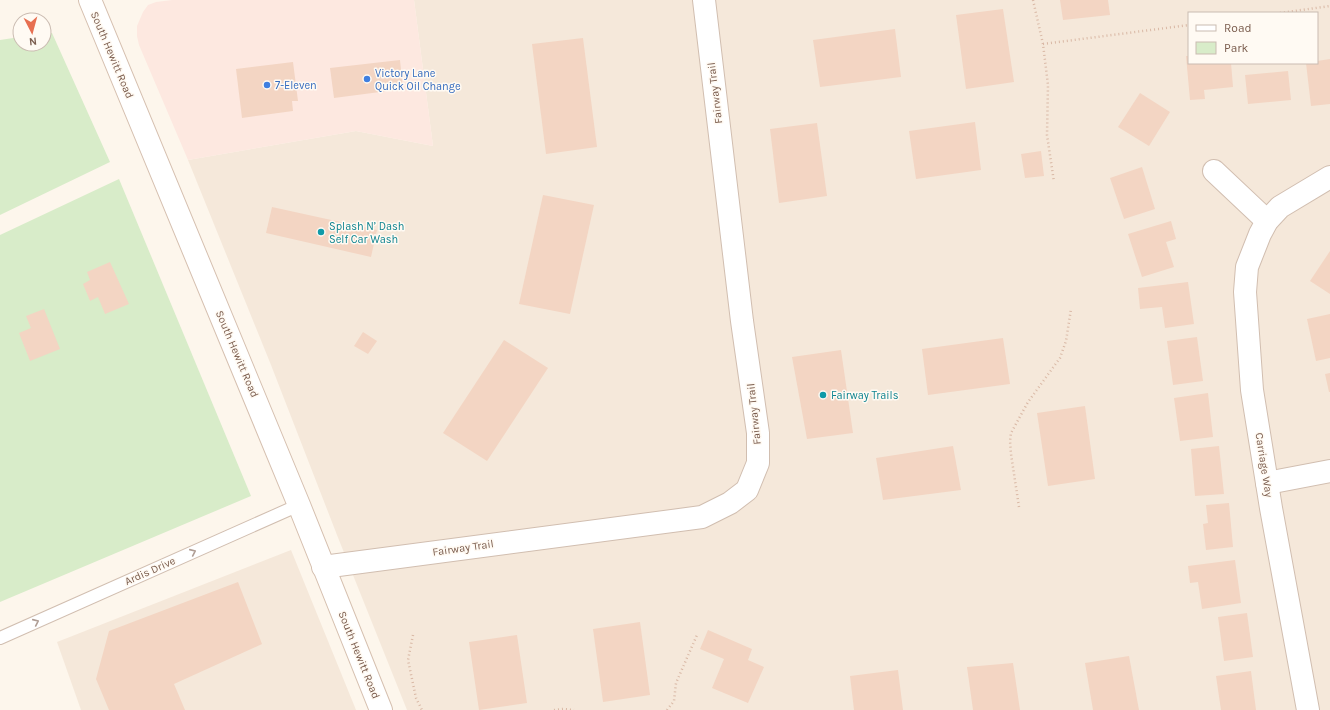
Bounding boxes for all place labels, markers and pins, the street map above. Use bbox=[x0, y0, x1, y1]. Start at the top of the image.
place label: Victory Lane Quick Oil Change bbox=[375, 67, 461, 93]
marker: Victory Lane Quick Oil Change bbox=[362, 74, 372, 84]
place label: 7-Eleven bbox=[275, 79, 317, 92]
marker: 7-Eleven bbox=[262, 80, 272, 90]
place label: Splash N’ Dash Self Car Wash bbox=[329, 220, 404, 246]
marker: Splash N’ Dash Self Car Wash bbox=[316, 227, 326, 237]
place label: Fairway Trails bbox=[831, 389, 899, 402]
marker: Fairway Trails bbox=[818, 390, 828, 400]

